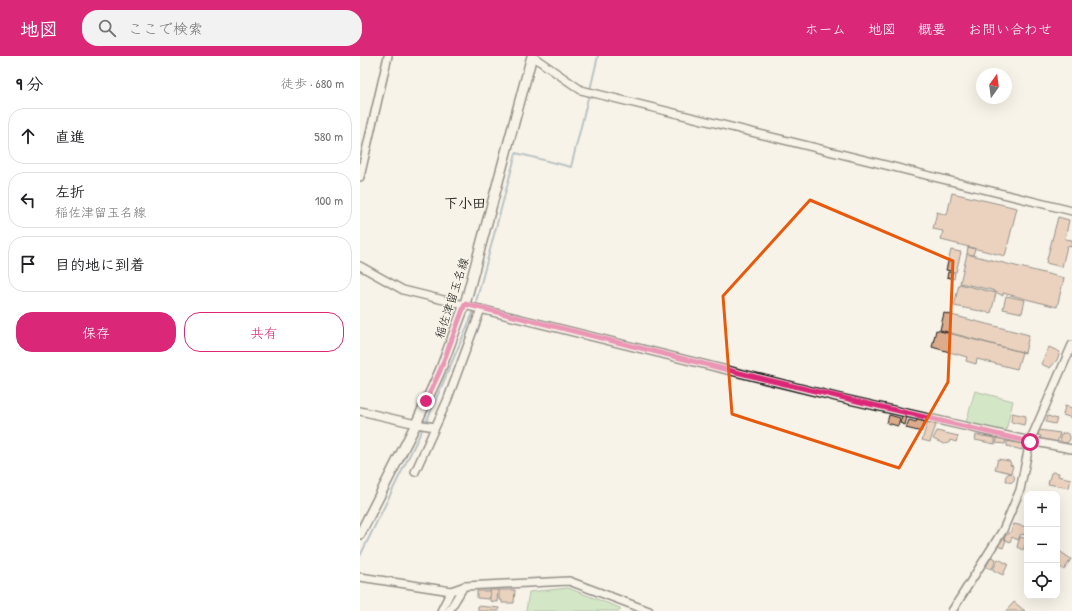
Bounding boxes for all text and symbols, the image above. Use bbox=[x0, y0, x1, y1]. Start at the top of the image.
search box bbox=[82, 10, 362, 46]
text: 地図 bbox=[20, 16, 58, 42]
icon: search bbox=[96, 17, 118, 39]
text: ここで検索 bbox=[128, 18, 203, 39]
text: ホーム bbox=[805, 19, 846, 38]
text: 地図 bbox=[868, 19, 896, 38]
text: 概要 bbox=[918, 19, 946, 38]
text: お問い合わせ bbox=[968, 19, 1052, 38]
north arrow bbox=[976, 68, 1012, 104]
text: 9 分 bbox=[16, 72, 43, 95]
text: 徒歩 · 680 m bbox=[281, 74, 344, 92]
icon: ahead bbox=[17, 125, 39, 147]
text: 直進 bbox=[55, 126, 85, 147]
text: 580 m bbox=[314, 127, 343, 145]
text: 左折 bbox=[55, 181, 85, 202]
icon: left bbox=[17, 189, 39, 211]
text: 100 m bbox=[315, 191, 343, 209]
district label: 下小田 bbox=[444, 193, 486, 212]
text: 稲佐津留玉名線 bbox=[55, 203, 146, 221]
icon: arrive bbox=[17, 253, 39, 275]
text: 目的地に到着 bbox=[55, 254, 145, 275]
street label: 稲佐津留玉名線 bbox=[430, 255, 473, 340]
button: 保存 bbox=[16, 312, 176, 352]
button: 共有 bbox=[184, 312, 344, 352]
route end bbox=[417, 392, 435, 410]
route start bbox=[1021, 433, 1039, 451]
map controls bbox=[1024, 491, 1060, 599]
button: + bbox=[1024, 491, 1060, 527]
button: − bbox=[1024, 527, 1060, 563]
button: locate bbox=[1024, 563, 1060, 599]

